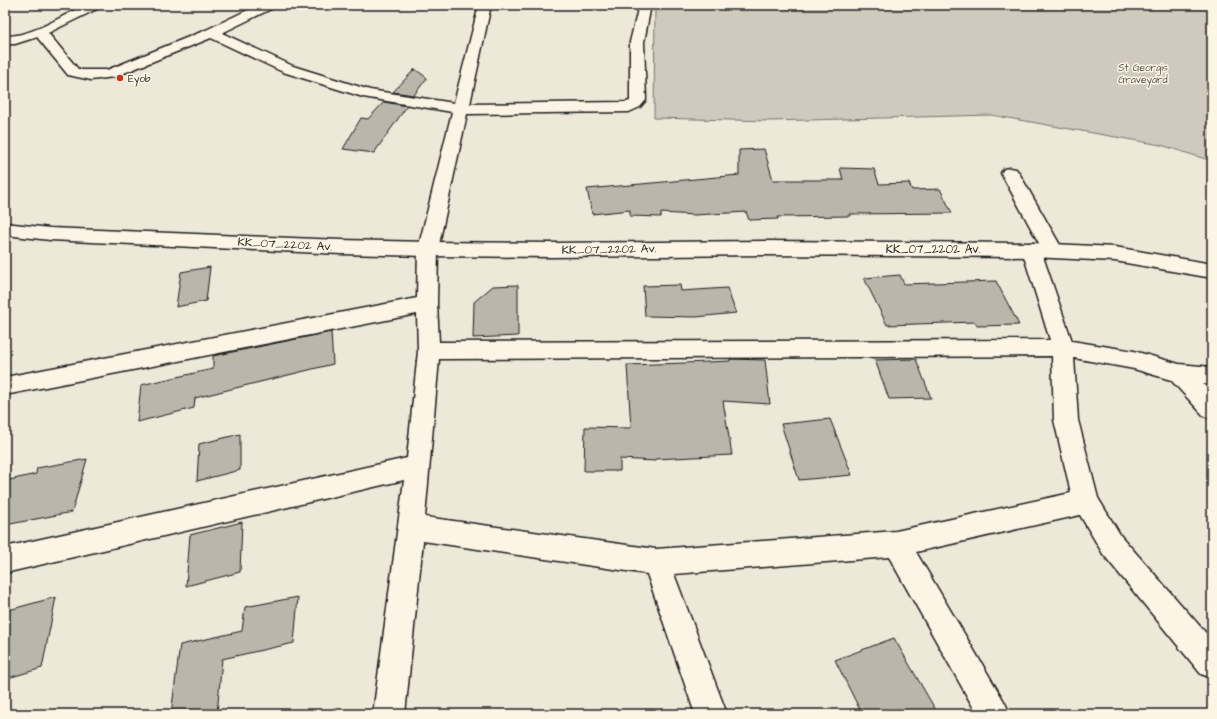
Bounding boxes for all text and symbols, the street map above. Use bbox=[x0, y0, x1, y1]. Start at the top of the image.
park label: St Georgis Graveyard bbox=[1118, 61, 1168, 88]
place label: Eyob bbox=[128, 72, 151, 87]
marker: Eyob bbox=[115, 73, 125, 83]
street label: KK_07_2202 Av. bbox=[237, 234, 333, 255]
street label: KK_07_2202 Av. bbox=[562, 240, 657, 259]
street label: KK_07_2202 Av. bbox=[886, 241, 981, 258]

